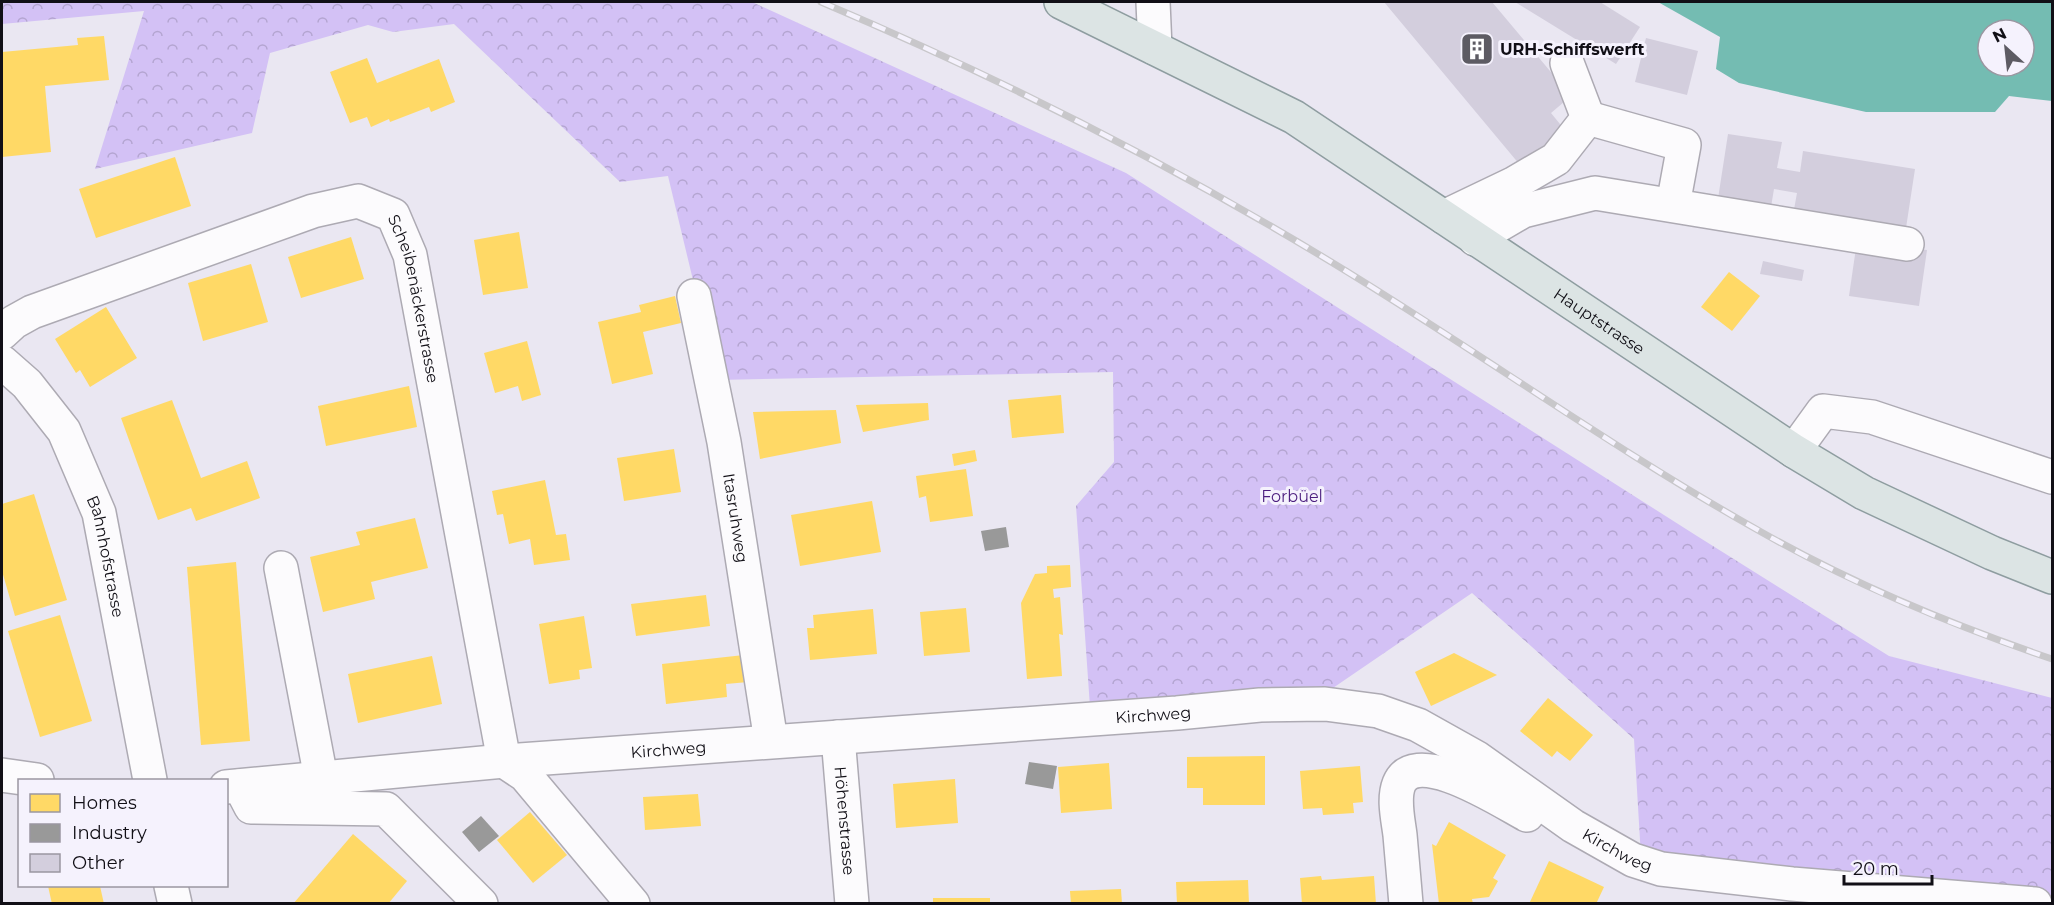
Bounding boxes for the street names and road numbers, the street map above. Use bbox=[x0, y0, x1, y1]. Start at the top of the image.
street label: Scheibenäckerstrasse bbox=[384, 212, 443, 385]
street label: Hauptstrasse bbox=[1550, 284, 1648, 359]
street label: Itasruhweg bbox=[719, 472, 752, 564]
street label: Bahnhofstrasse bbox=[83, 493, 128, 619]
street label: Kirchweg bbox=[1115, 703, 1192, 727]
street label: Kirchweg bbox=[630, 738, 707, 762]
street label: Höhenstrasse bbox=[830, 766, 859, 876]
street label: Kirchweg bbox=[1579, 824, 1654, 876]

